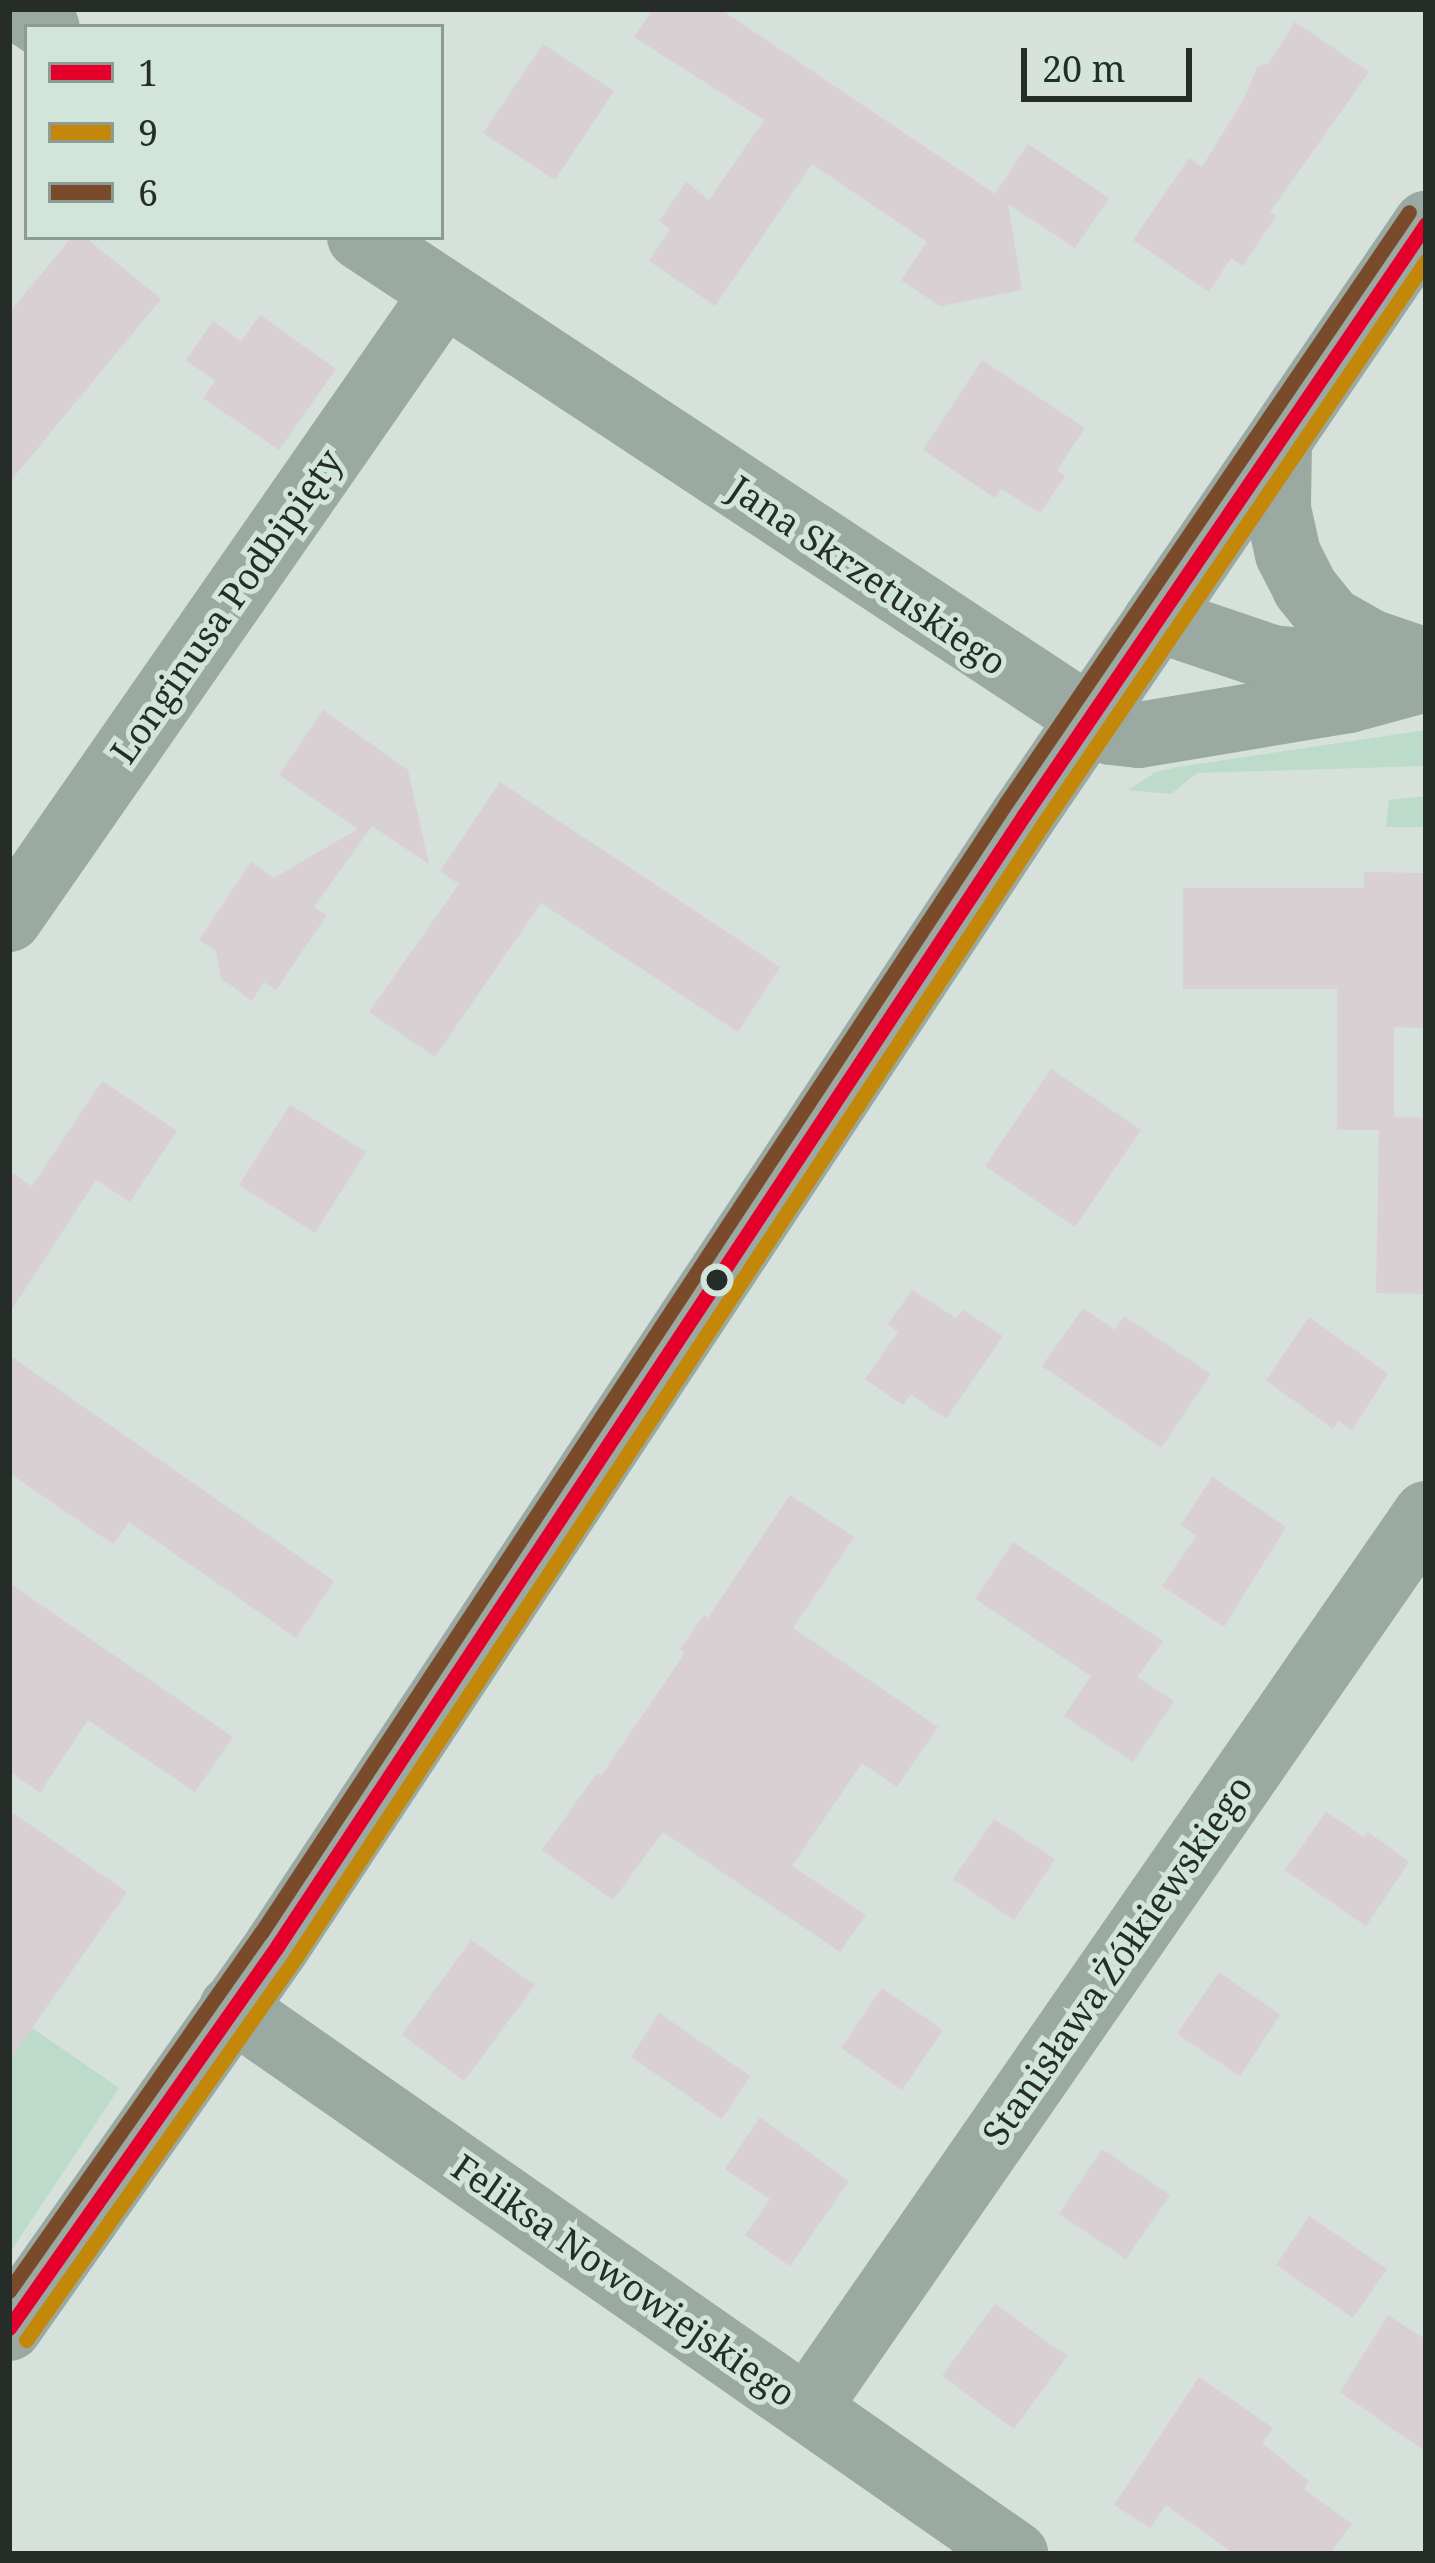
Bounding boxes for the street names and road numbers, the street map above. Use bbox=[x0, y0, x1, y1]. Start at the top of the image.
street label: Longinusa Podbipięty bbox=[101, 441, 351, 771]
street label: Jana Skrzetuskiego bbox=[721, 466, 1015, 684]
street label: Stanisława Żółkiewskiego bbox=[973, 1767, 1261, 2153]
street label: Feliksa Nowowiejskiego bbox=[444, 2145, 804, 2415]

